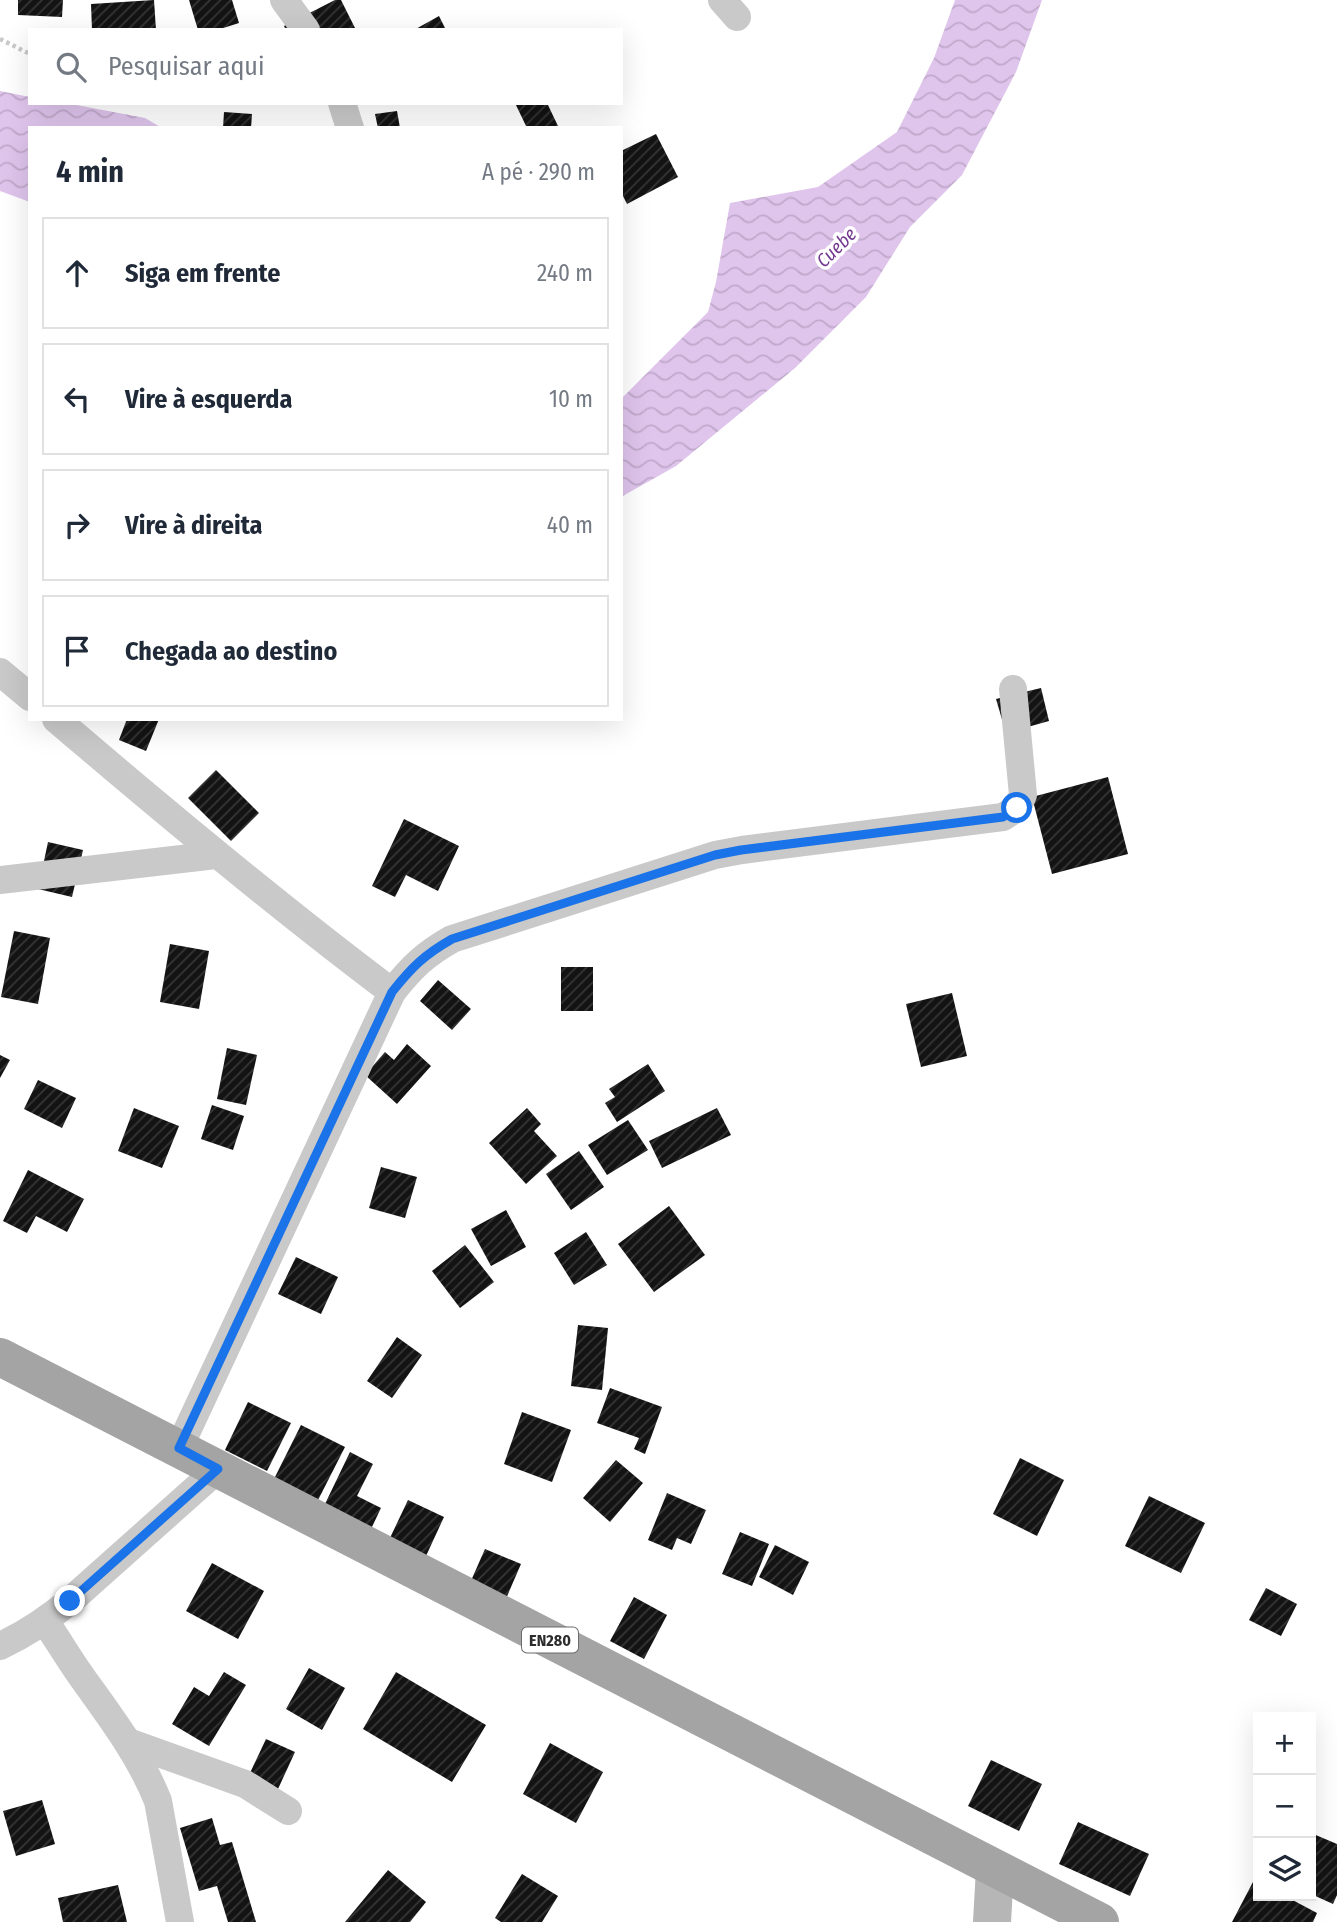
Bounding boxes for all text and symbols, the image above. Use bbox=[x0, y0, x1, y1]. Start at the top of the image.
search box bbox=[28, 28, 623, 105]
icon: search bbox=[52, 48, 90, 86]
text: Pesquisar aqui bbox=[108, 51, 265, 82]
text: 4 min bbox=[56, 154, 124, 190]
text: A pé · 290 m bbox=[482, 158, 595, 186]
water label: Cuebe bbox=[812, 223, 861, 272]
icon: ahead bbox=[58, 254, 96, 292]
text: Siga em frente bbox=[125, 258, 280, 289]
text: 240 m bbox=[537, 259, 593, 287]
icon: left bbox=[58, 380, 96, 418]
text: Vire à esquerda bbox=[125, 384, 292, 415]
text: 10 m bbox=[549, 385, 593, 413]
icon: right bbox=[58, 506, 96, 544]
text: Vire à direita bbox=[125, 510, 263, 541]
text: 40 m bbox=[547, 511, 593, 539]
icon: arrive bbox=[58, 632, 96, 670]
text: Chegada ao destino bbox=[125, 636, 337, 667]
route start bbox=[1001, 792, 1032, 823]
route end bbox=[54, 1585, 85, 1616]
road number: EN280 bbox=[522, 1628, 578, 1652]
map controls bbox=[1253, 1712, 1316, 1901]
button: + bbox=[1253, 1712, 1316, 1775]
button: − bbox=[1253, 1775, 1316, 1838]
button: layers bbox=[1253, 1838, 1316, 1901]

